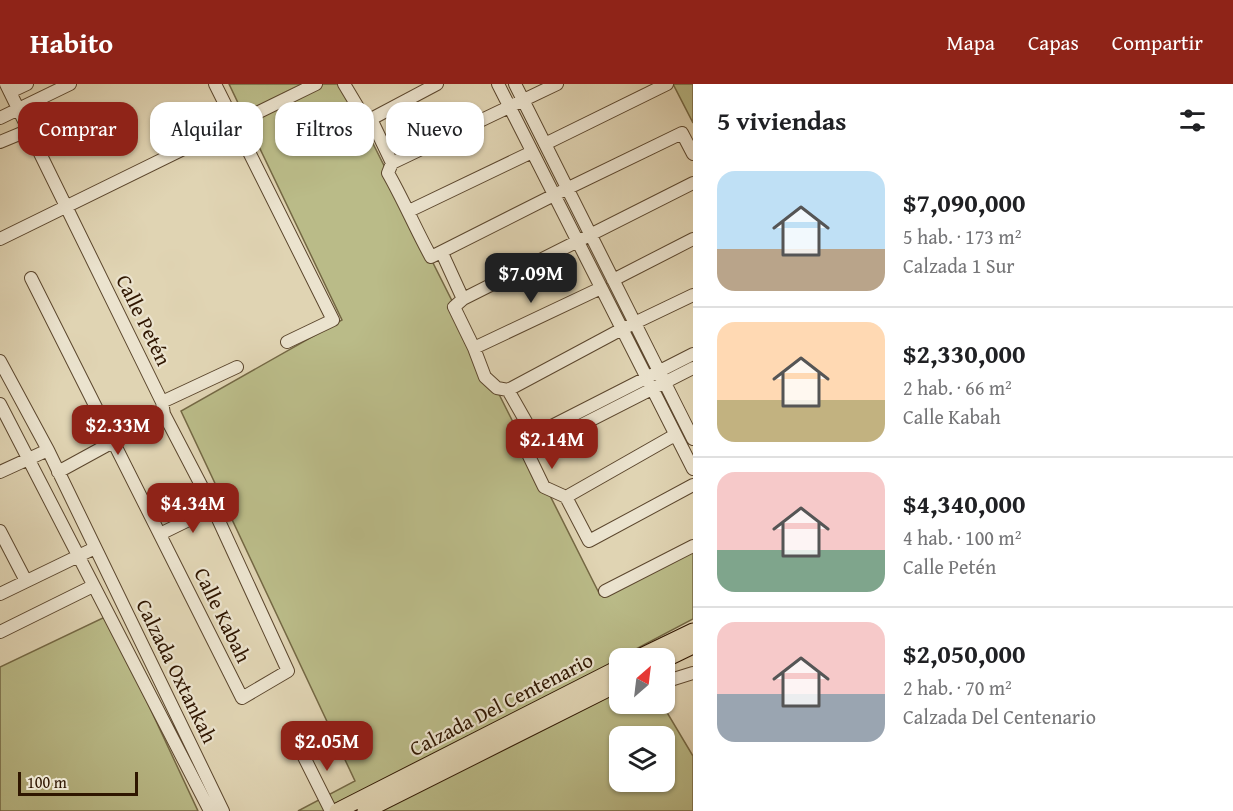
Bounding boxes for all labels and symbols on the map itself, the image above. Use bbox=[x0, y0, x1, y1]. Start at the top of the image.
pin: $7.09M bbox=[482, 253, 580, 304]
street label: Calle Petén bbox=[109, 269, 179, 371]
pin: $2.33M bbox=[69, 405, 167, 456]
pin: $2.14M bbox=[503, 419, 601, 470]
pin: $4.34M bbox=[144, 483, 242, 534]
street label: Calle Kabah bbox=[187, 562, 259, 668]
street label: Calzada Oxtankah bbox=[129, 594, 225, 749]
street label: Calzada Del Centenario bbox=[404, 644, 598, 764]
north arrow bbox=[609, 648, 675, 714]
pin: $2.05M bbox=[278, 721, 376, 772]
scale bar bbox=[18, 769, 138, 796]

